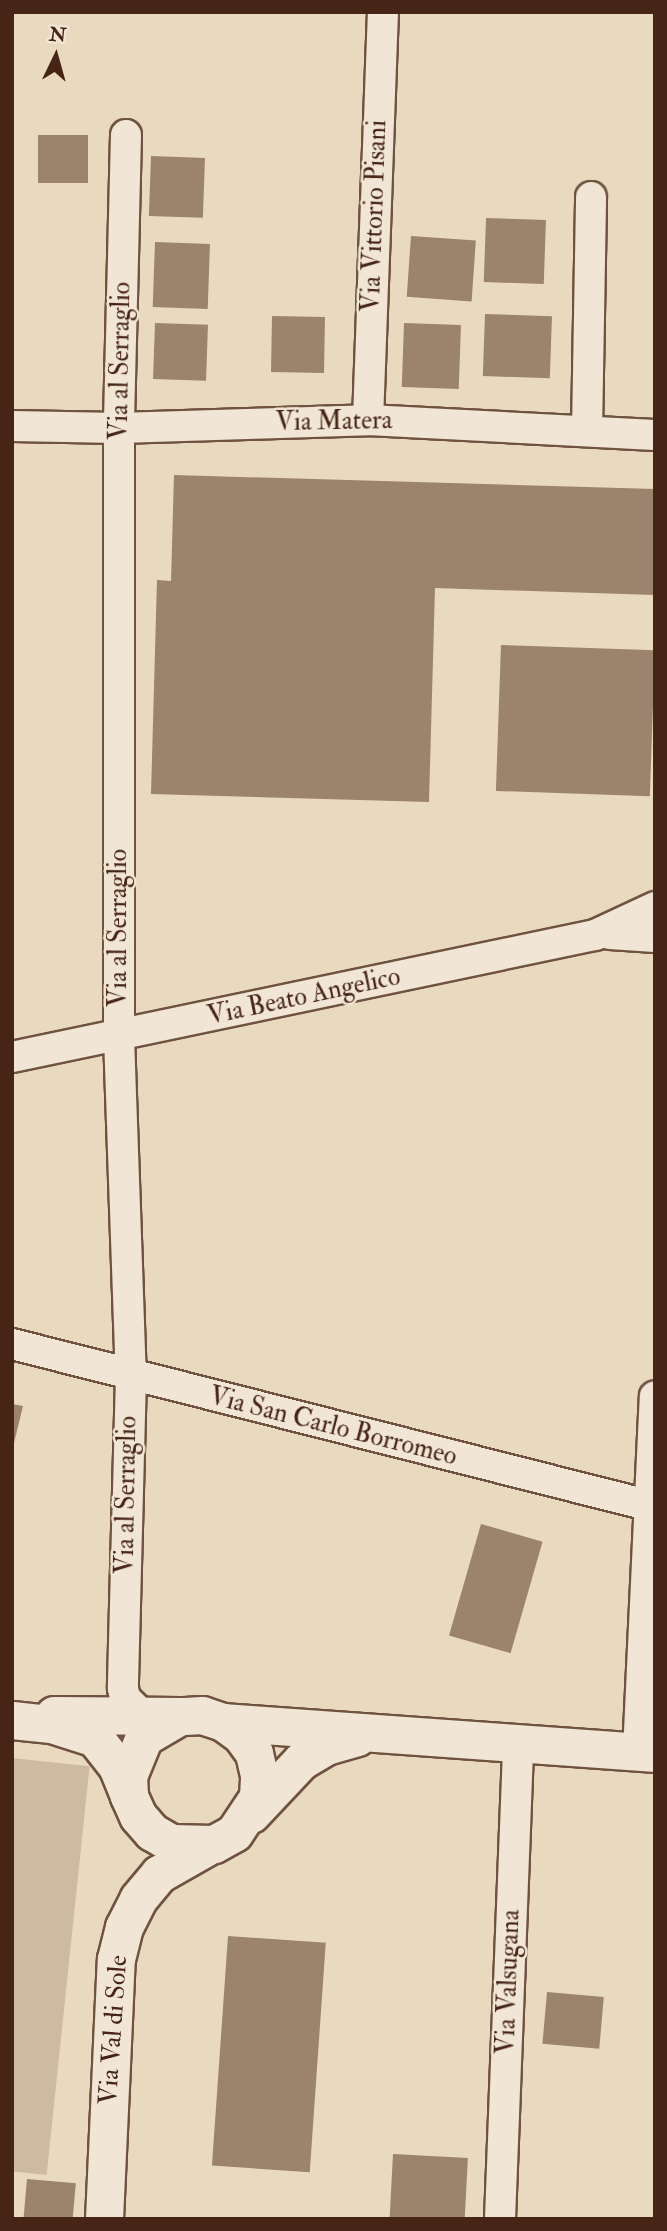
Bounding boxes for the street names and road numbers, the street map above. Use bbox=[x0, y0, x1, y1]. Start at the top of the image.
street label: Via Vittorio Pisani bbox=[356, 119, 394, 313]
street label: Via al Serraglio bbox=[104, 282, 138, 440]
street label: Via Matera bbox=[275, 405, 393, 439]
street label: Via al Serraglio bbox=[103, 849, 135, 1007]
street label: Via Beato Angelico bbox=[205, 961, 403, 1033]
street label: Via San Carlo Borromeo bbox=[206, 1381, 460, 1473]
street label: Via al Serraglio bbox=[110, 1416, 144, 1574]
street label: Via Valsugana bbox=[491, 1909, 527, 2055]
street label: Via Val di Sole bbox=[93, 1954, 135, 2106]

